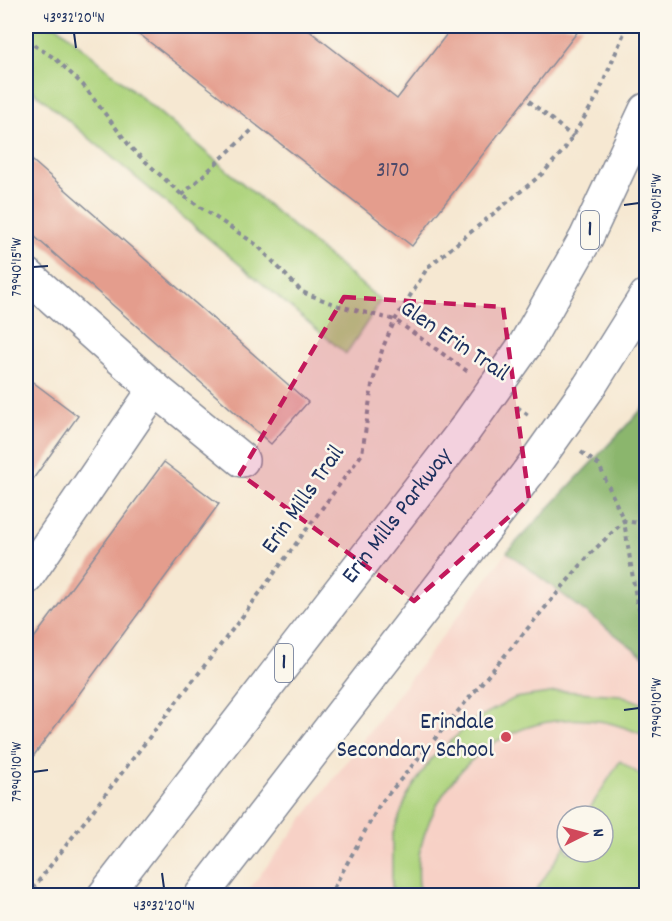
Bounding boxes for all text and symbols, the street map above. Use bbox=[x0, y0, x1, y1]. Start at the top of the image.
text: 43°32'20"N bbox=[43, 8, 105, 30]
house number: 3170 bbox=[376, 157, 410, 187]
text: 79°40'15"W bbox=[647, 173, 669, 232]
road number: 1 bbox=[581, 211, 599, 249]
text: 79°40'15"W bbox=[7, 237, 29, 296]
street label: Glen Erin Trail bbox=[392, 293, 516, 391]
street label: Erin Mills Trail bbox=[254, 438, 354, 561]
street label: Erin Mills Parkway bbox=[334, 440, 462, 592]
road number: 1 bbox=[275, 644, 293, 682]
text: 79°40'10"W bbox=[647, 678, 669, 738]
place label: Erindale Secondary School bbox=[337, 706, 494, 768]
marker: Erindale Secondary School bbox=[499, 730, 513, 744]
text: 79°40'10"W bbox=[7, 742, 29, 802]
north arrow bbox=[555, 804, 615, 864]
text: N bbox=[586, 828, 609, 838]
text: 43°32'20"N bbox=[133, 896, 195, 918]

